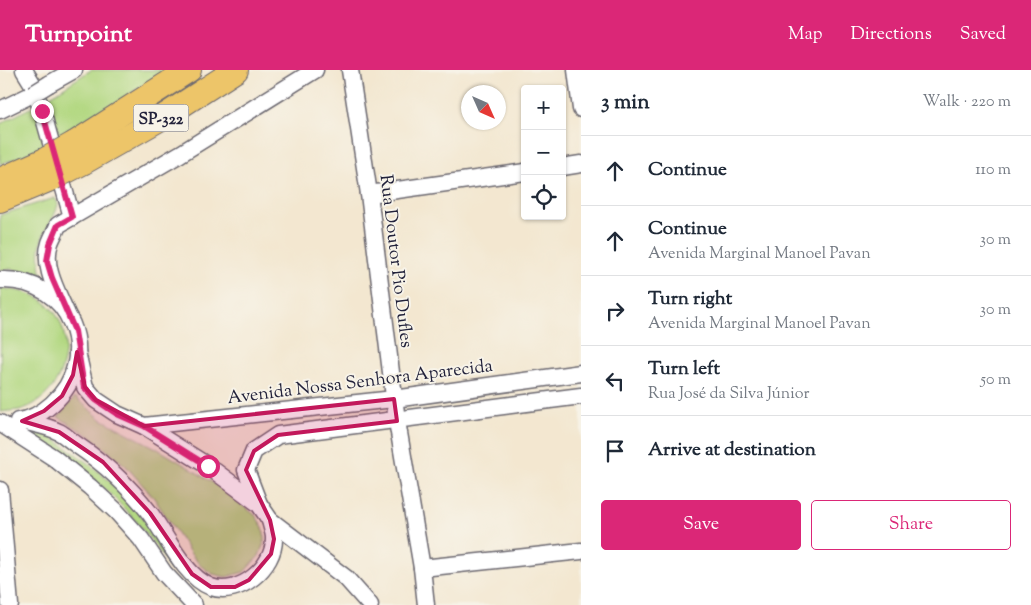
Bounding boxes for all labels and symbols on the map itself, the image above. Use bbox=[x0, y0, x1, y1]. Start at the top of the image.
north arrow bbox=[461, 85, 506, 130]
route end bbox=[31, 100, 54, 123]
road number: SP-322 bbox=[134, 104, 188, 132]
street label: Rua Doutor Pio Dufles bbox=[371, 173, 419, 349]
street label: Avenida Nossa Senhora Aparecida bbox=[226, 354, 494, 412]
route start bbox=[197, 455, 220, 478]

